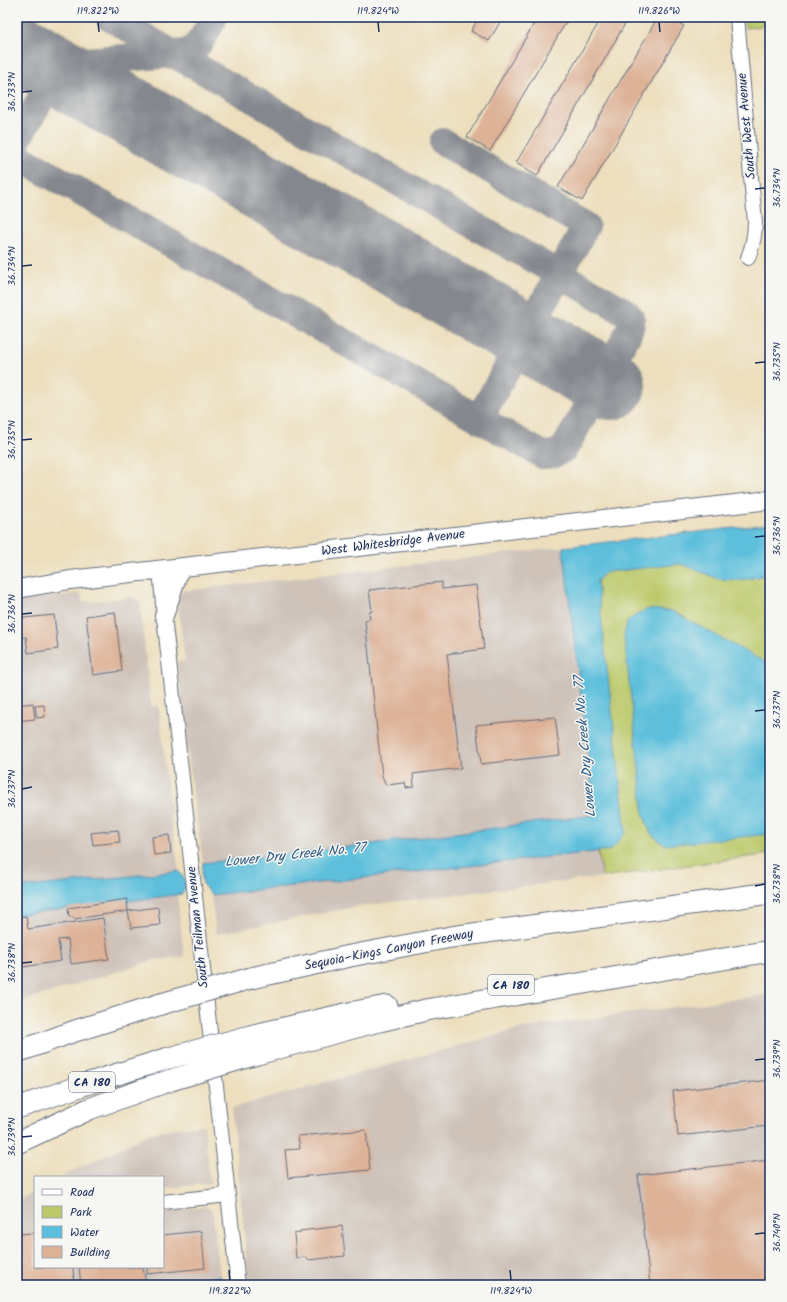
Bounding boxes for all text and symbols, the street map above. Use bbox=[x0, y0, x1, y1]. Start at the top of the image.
text: 119.822°W bbox=[77, 3, 119, 19]
text: 119.824°W bbox=[357, 3, 399, 19]
text: 119.826°W bbox=[638, 3, 680, 19]
text: 36.733°N bbox=[4, 72, 20, 112]
street label: South West Avenue bbox=[732, 72, 762, 180]
text: 36.734°N bbox=[769, 168, 785, 208]
text: 36.734°N bbox=[4, 246, 20, 286]
text: 36.735°N bbox=[769, 342, 785, 382]
text: 36.735°N bbox=[4, 420, 20, 460]
text: 36.736°N bbox=[769, 516, 785, 556]
street label: West Whitesbridge Avenue bbox=[320, 524, 466, 562]
text: 36.736°N bbox=[4, 594, 20, 634]
water label: Lower Dry Creek No. 77 bbox=[568, 672, 602, 818]
text: 36.737°N bbox=[769, 690, 785, 729]
text: 36.737°N bbox=[4, 769, 20, 808]
water label: Lower Dry Creek No. 77 bbox=[224, 836, 370, 873]
text: 36.738°N bbox=[769, 864, 785, 904]
street label: South Teilman Avenue bbox=[181, 865, 215, 989]
street label: Sequoia–Kings Canyon Freeway bbox=[303, 923, 476, 977]
text: 36.738°N bbox=[4, 943, 20, 983]
road number: CA 180 bbox=[488, 975, 534, 995]
text: 36.739°N bbox=[769, 1039, 785, 1079]
road number: CA 180 bbox=[69, 1072, 115, 1092]
text: 36.739°N bbox=[4, 1117, 20, 1157]
legend bbox=[34, 1176, 164, 1268]
text: Road bbox=[70, 1183, 95, 1202]
text: Park bbox=[70, 1203, 92, 1222]
text: 36.740°N bbox=[769, 1213, 785, 1252]
text: Water bbox=[70, 1223, 100, 1242]
text: Building bbox=[70, 1243, 110, 1262]
text: 119.822°W bbox=[209, 1283, 251, 1299]
text: 119.824°W bbox=[490, 1283, 532, 1299]

